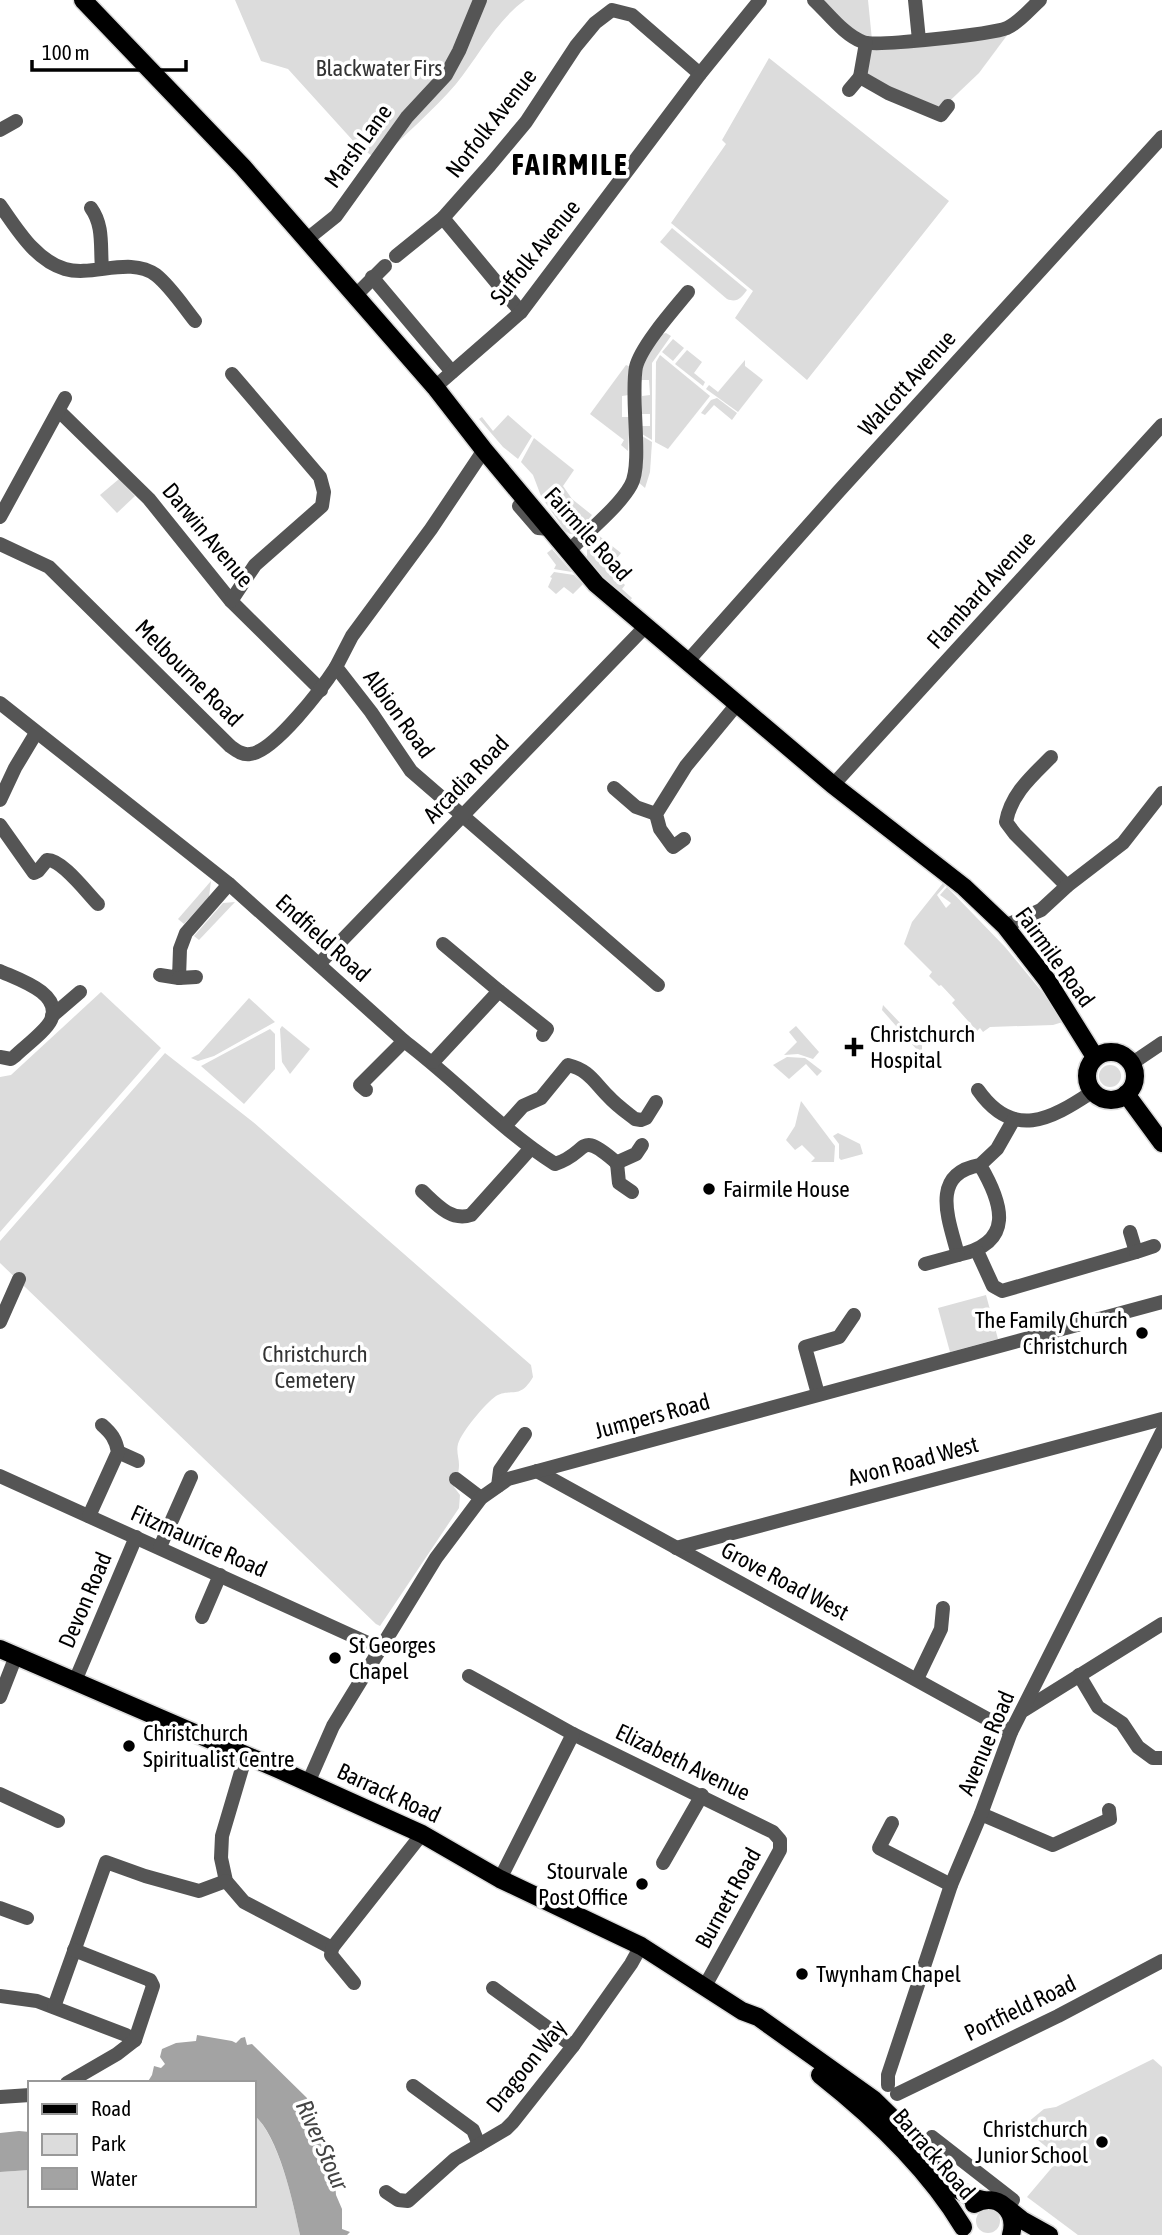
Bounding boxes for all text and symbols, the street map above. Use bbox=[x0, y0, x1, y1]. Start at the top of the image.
scale bar bbox=[32, 28, 186, 72]
text: 100 m bbox=[42, 40, 90, 64]
park label: Blackwater Firs bbox=[316, 55, 442, 81]
street label: Norfolk Avenue bbox=[440, 63, 542, 183]
street label: Marsh Lane bbox=[319, 99, 397, 193]
district label: FAIRMILE bbox=[512, 147, 628, 181]
street label: Suffolk Avenue bbox=[485, 194, 585, 310]
street label: Walcott Avenue bbox=[853, 325, 961, 441]
street label: Darwin Avenue bbox=[157, 478, 259, 592]
street label: Fairmile Road bbox=[539, 482, 637, 586]
street label: Flambard Avenue bbox=[922, 526, 1040, 654]
street label: Melbourne Road bbox=[130, 614, 248, 732]
street label: Albion Road bbox=[358, 665, 440, 763]
street label: Arcadia Road bbox=[418, 730, 514, 828]
street label: Endfield Road bbox=[271, 889, 375, 987]
street label: Fairmile Road bbox=[1010, 902, 1100, 1012]
place label: Christchurch Hospital bbox=[870, 1021, 975, 1073]
marker: Christchurch Hospital bbox=[844, 1037, 864, 1057]
place label: Fairmile House bbox=[723, 1176, 850, 1202]
marker: Fairmile House bbox=[701, 1181, 717, 1197]
place label: The Family Church Christchurch bbox=[975, 1307, 1128, 1359]
marker: The Family Church Christchurch bbox=[1134, 1325, 1150, 1341]
park label: Christchurch Cemetery bbox=[262, 1341, 368, 1393]
street label: Jumpers Road bbox=[591, 1388, 713, 1444]
street label: Avon Road West bbox=[845, 1431, 981, 1491]
street label: Fitzmaurice Road bbox=[127, 1499, 271, 1583]
street label: Grove Road West bbox=[717, 1537, 853, 1625]
street label: Devon Road bbox=[53, 1548, 117, 1652]
place label: St Georges Chapel bbox=[349, 1632, 436, 1684]
marker: St Georges Chapel bbox=[327, 1650, 343, 1666]
street label: Avenue Road bbox=[952, 1687, 1020, 1799]
street label: Elizabeth Avenue bbox=[612, 1718, 754, 1806]
place label: Christchurch Spiritualist Centre bbox=[143, 1720, 294, 1772]
marker: Christchurch Spiritualist Centre bbox=[121, 1738, 137, 1754]
street label: Barrack Road bbox=[333, 1758, 445, 1828]
street label: Burnett Road bbox=[690, 1843, 766, 1953]
place label: Stourvale Post Office bbox=[538, 1858, 628, 1910]
marker: Stourvale Post Office bbox=[634, 1876, 650, 1892]
place label: Twynham Chapel bbox=[816, 1961, 961, 1987]
marker: Twynham Chapel bbox=[794, 1966, 810, 1982]
street label: Portfield Road bbox=[960, 1970, 1080, 2046]
street label: Dragoon Way bbox=[481, 2015, 571, 2117]
legend bbox=[28, 2081, 256, 2207]
text: Road bbox=[91, 2096, 131, 2120]
water label: River Stour bbox=[291, 2096, 355, 2195]
street label: Barrack Road bbox=[888, 2104, 980, 2204]
place label: Christchurch Junior School bbox=[975, 2116, 1088, 2168]
text: Park bbox=[91, 2131, 126, 2155]
marker: Christchurch Junior School bbox=[1094, 2134, 1110, 2150]
text: Water bbox=[91, 2166, 138, 2190]

